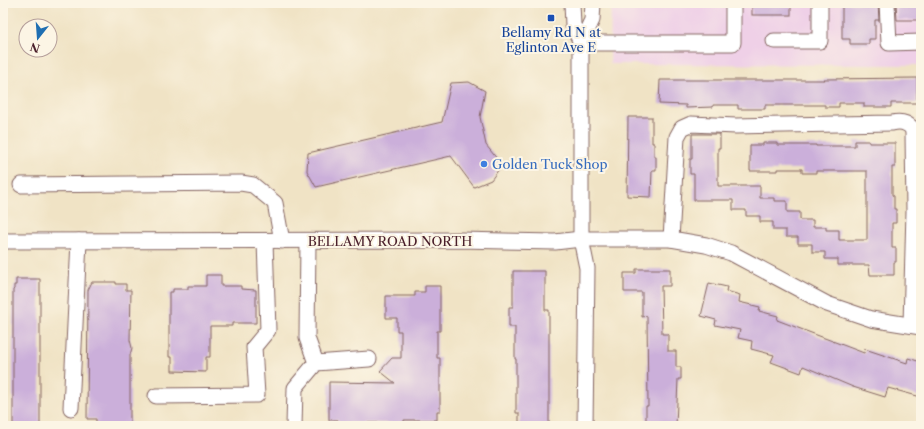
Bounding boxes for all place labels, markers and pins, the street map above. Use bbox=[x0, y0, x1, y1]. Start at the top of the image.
marker: Bellamy Rd N at Eglinton Ave E bbox=[546, 13, 556, 23]
place label: Bellamy Rd N at Eglinton Ave E bbox=[501, 24, 601, 55]
place label: Golden Tuck Shop bbox=[492, 156, 608, 172]
marker: Golden Tuck Shop bbox=[479, 159, 489, 169]

